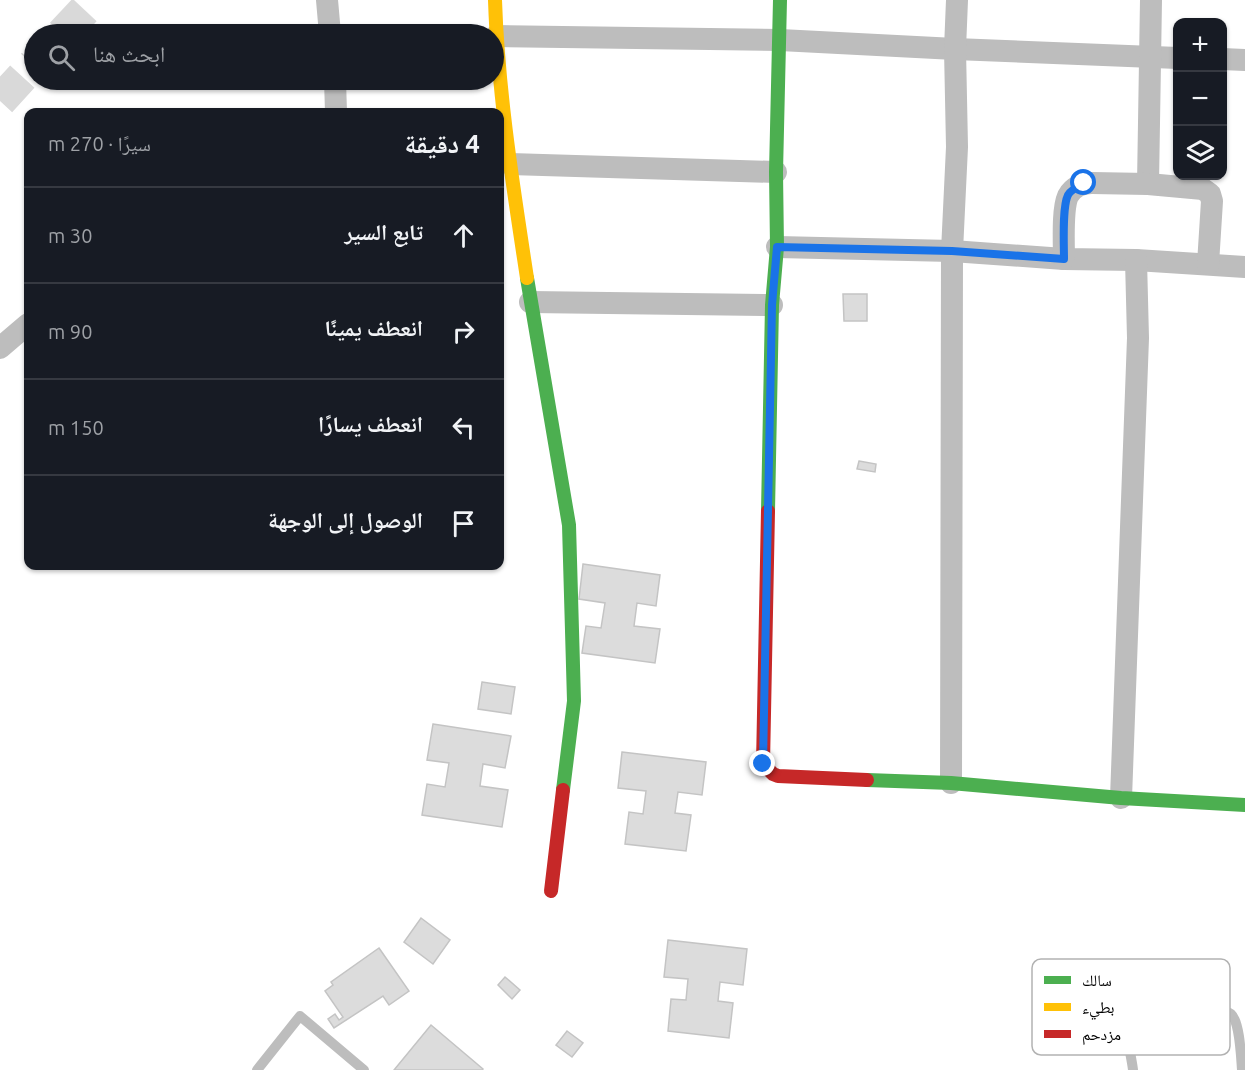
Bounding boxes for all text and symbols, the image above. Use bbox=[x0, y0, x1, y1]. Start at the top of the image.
map controls bbox=[1173, 18, 1227, 180]
button: + bbox=[1173, 18, 1227, 72]
search box bbox=[24, 24, 504, 90]
icon: search bbox=[45, 41, 78, 74]
text: ابحث هنا bbox=[93, 41, 165, 66]
button: − bbox=[1173, 72, 1227, 126]
button: layers bbox=[1173, 126, 1227, 180]
text: 4 دقيقة bbox=[405, 129, 480, 158]
text: سيرًا · 270 m bbox=[48, 132, 151, 155]
route start bbox=[1070, 169, 1096, 195]
text: تابع السير bbox=[344, 219, 423, 244]
icon: ahead bbox=[447, 219, 480, 252]
text: 30 m bbox=[48, 224, 92, 247]
text: انعطف يمينًا bbox=[324, 315, 423, 340]
icon: right bbox=[447, 315, 480, 348]
text: 90 m bbox=[48, 320, 92, 343]
text: انعطف يسارًا bbox=[318, 411, 423, 436]
icon: left bbox=[447, 411, 480, 444]
text: 150 m bbox=[48, 416, 104, 439]
text: الوصول إلى الوجهة bbox=[268, 507, 423, 532]
icon: arrive bbox=[447, 507, 480, 540]
route end bbox=[749, 750, 775, 776]
legend bbox=[1032, 959, 1230, 1055]
text: سالك bbox=[1082, 971, 1112, 989]
text: بطيء bbox=[1082, 998, 1114, 1020]
text: مزدحم bbox=[1082, 1025, 1121, 1045]

